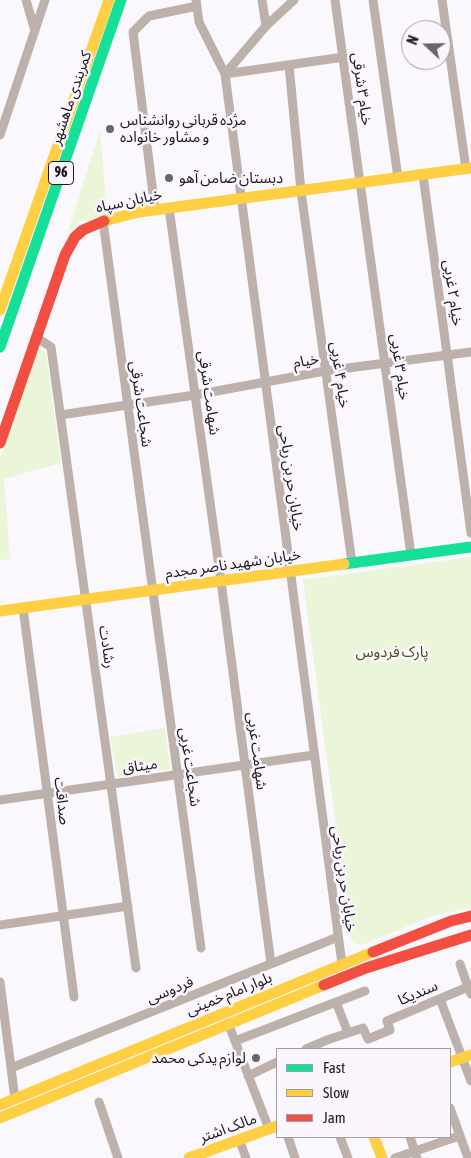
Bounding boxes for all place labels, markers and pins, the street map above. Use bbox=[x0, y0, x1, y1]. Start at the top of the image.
place label: مژده قربانی روانشناس و مشاور خانواده bbox=[120, 111, 247, 146]
marker: مژده قربانی روانشناس و مشاور خانواده bbox=[104, 123, 116, 135]
place label: دبستان ضامن آهو bbox=[179, 169, 283, 187]
marker: دبستان ضامن آهو bbox=[163, 172, 175, 184]
place label: لوازم یدکی محمد bbox=[151, 1049, 246, 1067]
marker: لوازم یدکی محمد bbox=[250, 1052, 262, 1064]

